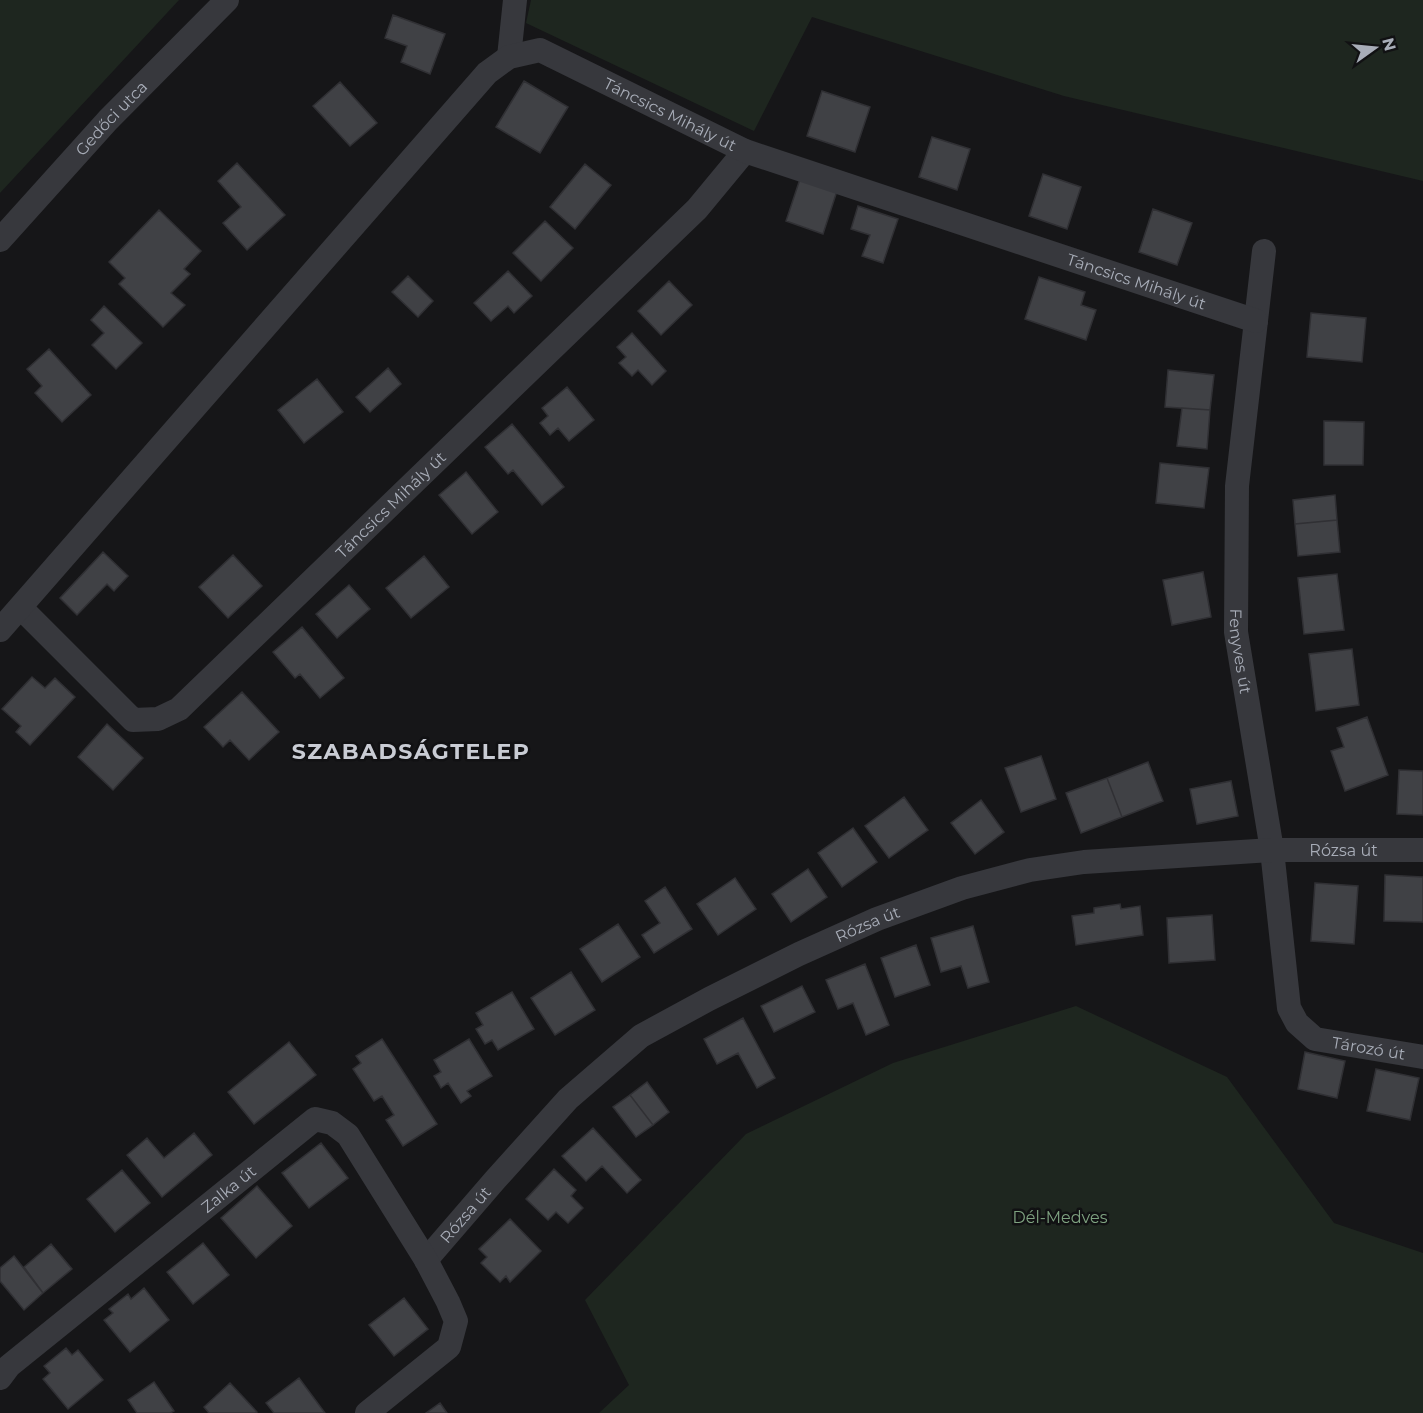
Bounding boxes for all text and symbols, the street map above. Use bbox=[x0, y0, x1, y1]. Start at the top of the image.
north arrow bbox=[1345, 18, 1405, 78]
text: N bbox=[1378, 36, 1400, 53]
street label: Táncsics Mihály út bbox=[601, 74, 740, 155]
street label: Gedőci utca bbox=[72, 77, 151, 160]
street label: Táncsics Mihály út bbox=[1064, 250, 1209, 314]
street label: Táncsics Mihály út bbox=[332, 447, 450, 562]
street label: Fenyves út bbox=[1225, 608, 1255, 696]
district label: SZABADSÁGTELEP bbox=[292, 738, 530, 765]
street label: Rózsa út bbox=[1309, 841, 1378, 860]
street label: Rózsa út bbox=[832, 902, 903, 946]
street label: Tározó út bbox=[1331, 1033, 1407, 1064]
street label: Zalka út bbox=[198, 1161, 260, 1217]
street label: Rózsa út bbox=[436, 1182, 495, 1247]
park label: Dél-Medves bbox=[1013, 1208, 1108, 1227]

